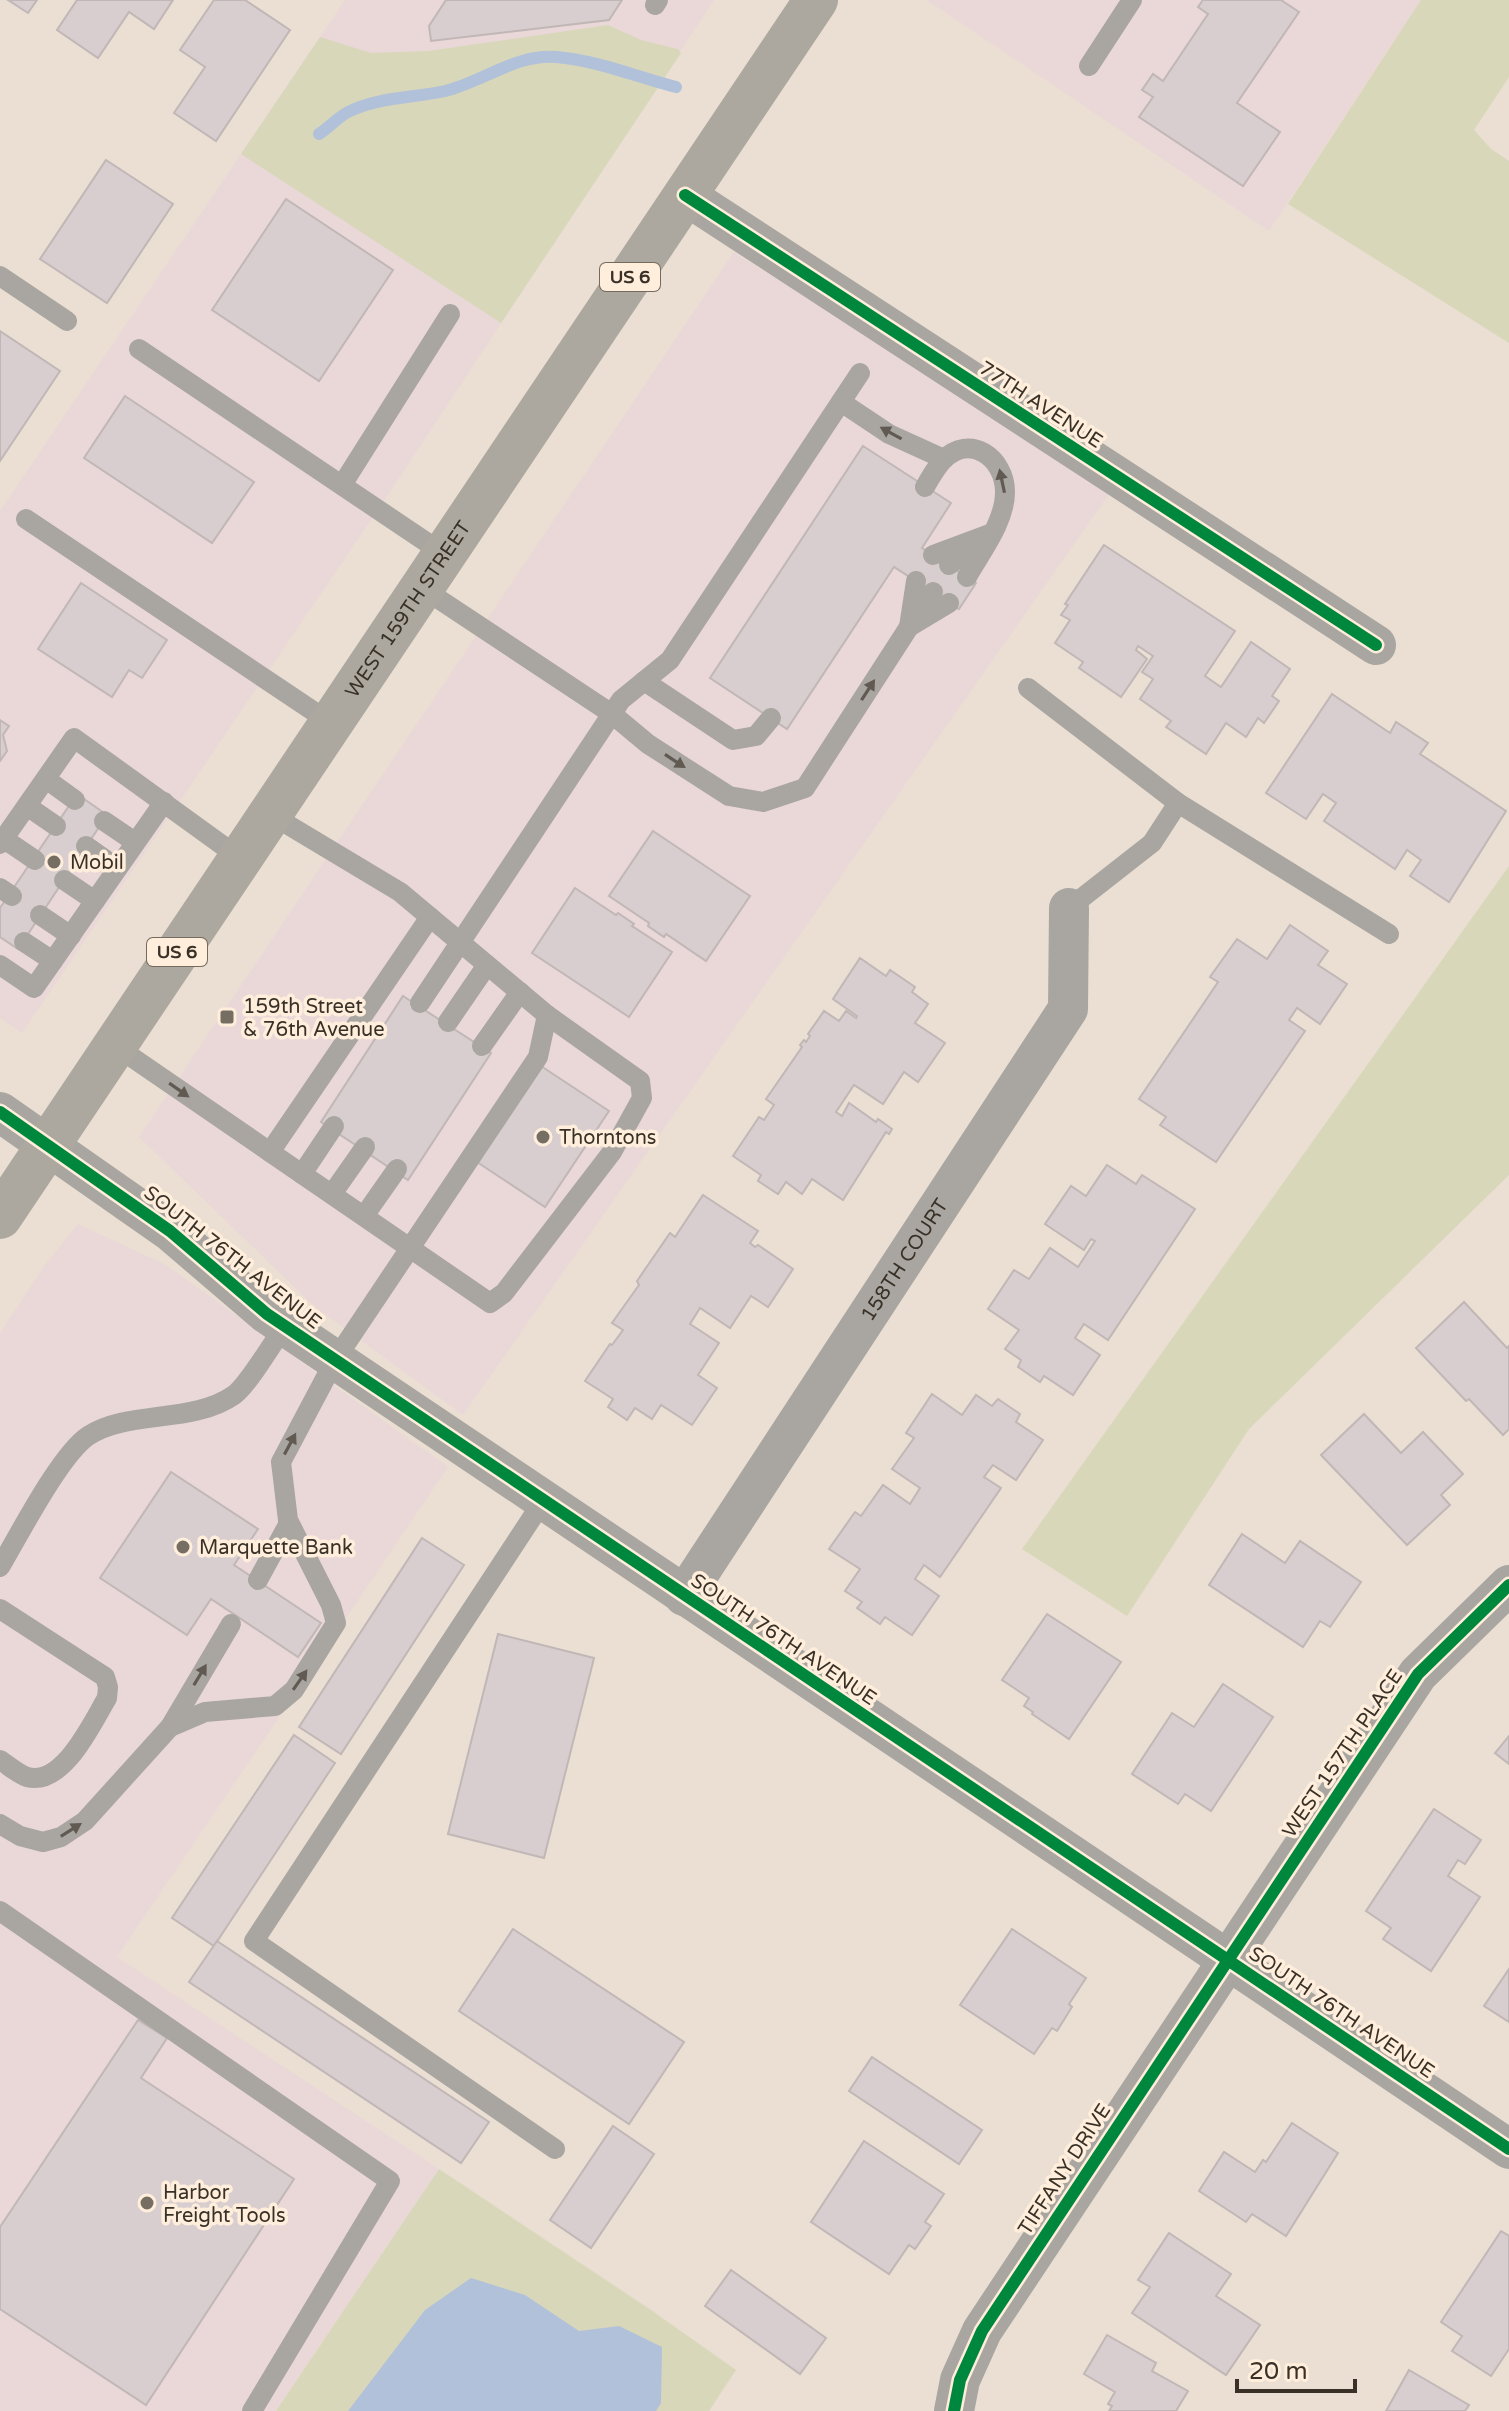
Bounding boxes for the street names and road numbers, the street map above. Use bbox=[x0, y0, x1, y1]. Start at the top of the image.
road number: US 6 bbox=[600, 263, 660, 291]
street label: 77TH AVENUE bbox=[974, 356, 1107, 454]
street label: WEST 159TH STREET bbox=[341, 517, 476, 703]
road number: US 6 bbox=[147, 938, 207, 966]
street label: SOUTH 76TH AVENUE bbox=[139, 1181, 326, 1334]
street label: 158TH COURT bbox=[856, 1194, 954, 1326]
street label: SOUTH 76TH AVENUE bbox=[686, 1569, 881, 1711]
street label: WEST 157TH PLACE bbox=[1278, 1665, 1408, 1842]
street label: SOUTH 76TH AVENUE bbox=[1244, 1942, 1439, 2084]
street label: TIFFANY DRIVE bbox=[1013, 2099, 1116, 2240]

